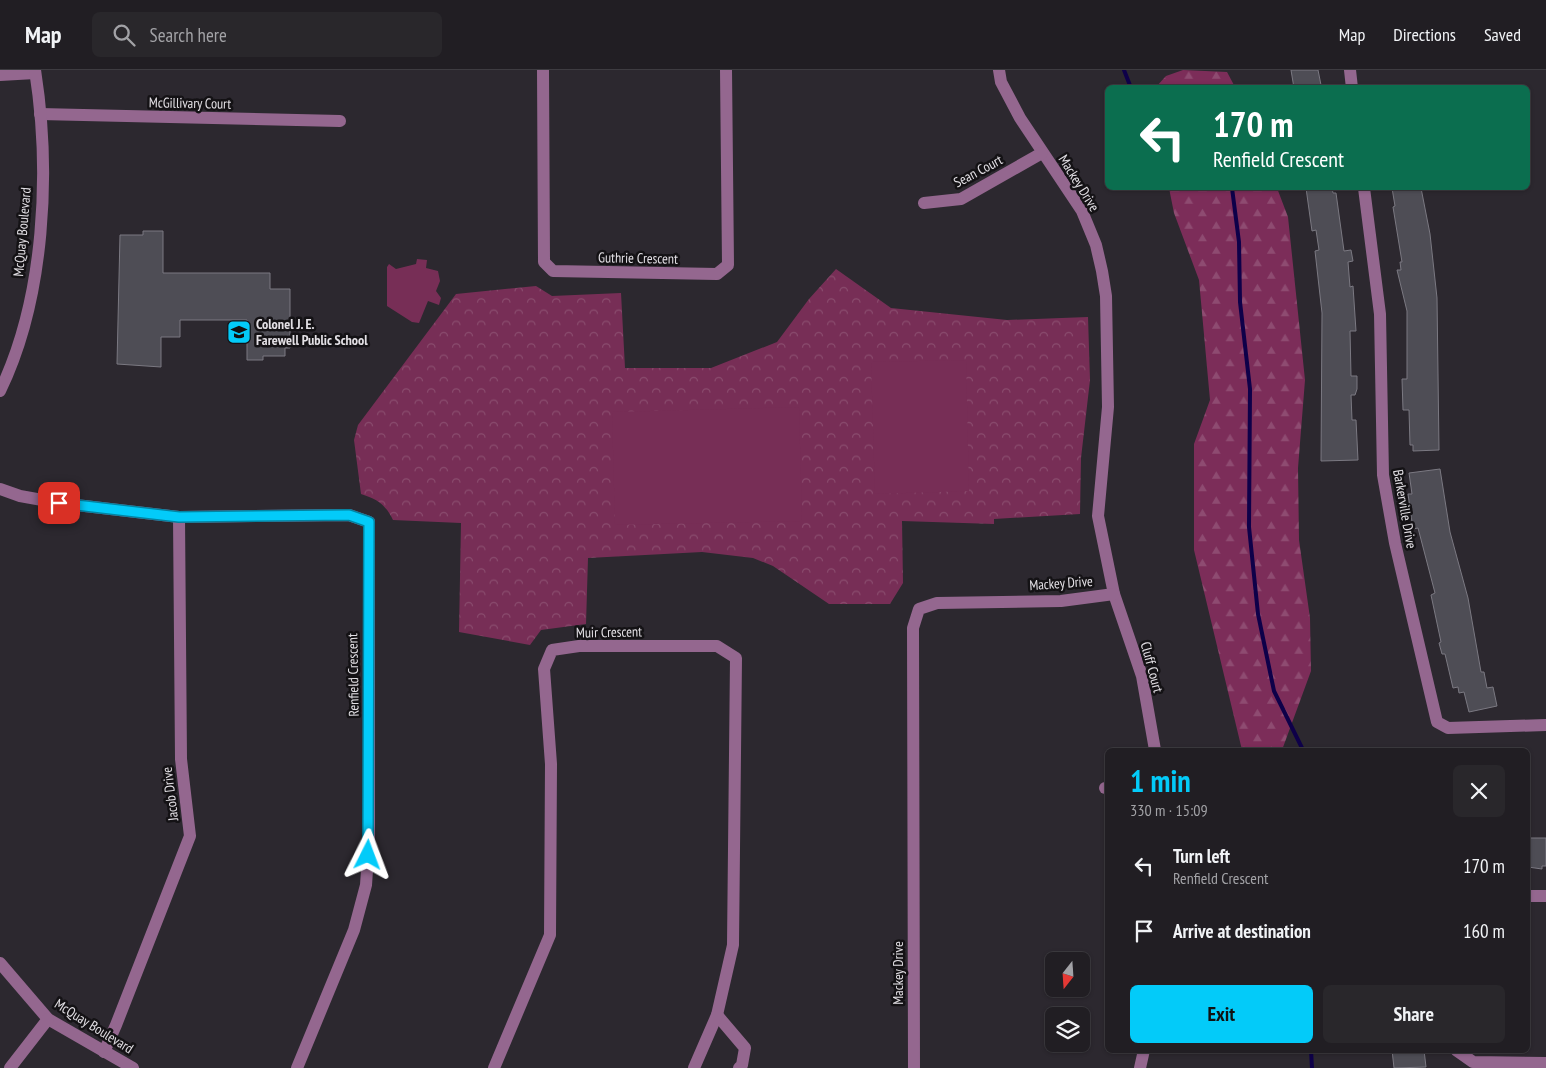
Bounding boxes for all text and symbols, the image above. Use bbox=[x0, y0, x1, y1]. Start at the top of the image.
search box bbox=[92, 12, 442, 57]
text: Map bbox=[25, 19, 62, 50]
icon: search bbox=[110, 21, 138, 49]
text: Search here bbox=[150, 23, 227, 47]
text: Map bbox=[1339, 23, 1365, 46]
text: Directions bbox=[1393, 23, 1456, 46]
text: Saved bbox=[1484, 23, 1521, 46]
street label: McGillivary Court bbox=[149, 93, 231, 113]
text: 170 m bbox=[1213, 101, 1294, 147]
icon: left bbox=[1130, 105, 1195, 170]
text: Renfield Crescent bbox=[1213, 145, 1344, 173]
street label: Sean Court bbox=[951, 151, 1006, 191]
street label: Mackey Drive bbox=[1055, 151, 1104, 215]
street label: McQuay Boulevard bbox=[9, 187, 35, 277]
street label: Guthrie Crescent bbox=[598, 248, 678, 268]
place label: Colonel J. E. Farewell Public School bbox=[256, 315, 368, 349]
school or university icon: Colonel J. E. Farewell Public School bbox=[226, 319, 252, 345]
street label: Barkerville Drive bbox=[1389, 468, 1421, 550]
pin bbox=[38, 482, 80, 524]
icon: arrive bbox=[45, 489, 73, 517]
street label: Mackey Drive bbox=[1029, 572, 1094, 594]
street label: Muir Crescent bbox=[576, 622, 642, 642]
street label: Renfield Crescent bbox=[343, 633, 363, 717]
street label: Cluff Court bbox=[1137, 640, 1167, 695]
text: 1 min bbox=[1130, 761, 1191, 800]
button: close bbox=[1453, 765, 1505, 817]
street label: Jacob Drive bbox=[158, 766, 182, 823]
text: 330 m · 15:09 bbox=[1130, 800, 1208, 820]
position arrow bbox=[341, 828, 393, 880]
text: Turn left bbox=[1173, 844, 1230, 868]
icon: left bbox=[1130, 852, 1158, 880]
text: 170 m bbox=[1463, 854, 1505, 878]
text: Renfield Crescent bbox=[1173, 868, 1268, 888]
icon: arrive bbox=[1130, 917, 1158, 945]
text: Arrive at destination bbox=[1173, 919, 1311, 943]
text: 160 m bbox=[1463, 919, 1505, 943]
street label: Mackey Drive bbox=[889, 941, 907, 1005]
north arrow bbox=[1045, 952, 1090, 998]
map controls bbox=[1045, 952, 1090, 1052]
button: Exit bbox=[1130, 985, 1313, 1043]
button: Share bbox=[1323, 985, 1505, 1043]
street label: McQuay Boulevard bbox=[51, 995, 137, 1057]
button: layers bbox=[1045, 1007, 1090, 1052]

